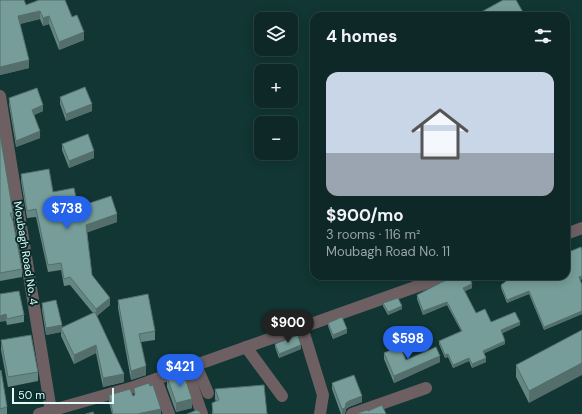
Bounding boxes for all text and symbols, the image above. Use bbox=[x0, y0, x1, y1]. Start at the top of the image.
map controls bbox=[254, 12, 298, 160]
button: layers bbox=[254, 12, 298, 56]
text: 4 homes bbox=[326, 25, 397, 47]
icon: filters bbox=[532, 25, 554, 47]
button: + bbox=[254, 64, 298, 108]
icon: home bbox=[404, 98, 476, 170]
button: − bbox=[254, 116, 298, 160]
pin: $738 bbox=[43, 196, 91, 230]
street label: Moubagh Road No. 4 bbox=[11, 200, 41, 306]
text: $738 bbox=[52, 200, 82, 217]
text: $900/mo bbox=[326, 204, 404, 226]
text: 3 rooms · 116 m² bbox=[326, 226, 420, 243]
text: Moubagh Road No. 11 bbox=[326, 243, 450, 260]
pin: $900 bbox=[264, 310, 312, 344]
text: $900 bbox=[271, 314, 305, 331]
pin: $598 bbox=[384, 326, 432, 360]
text: $598 bbox=[392, 330, 424, 347]
pin: $421 bbox=[156, 354, 204, 388]
text: $421 bbox=[166, 358, 194, 375]
scale bar bbox=[12, 386, 114, 405]
text: 50 m bbox=[18, 388, 45, 402]

